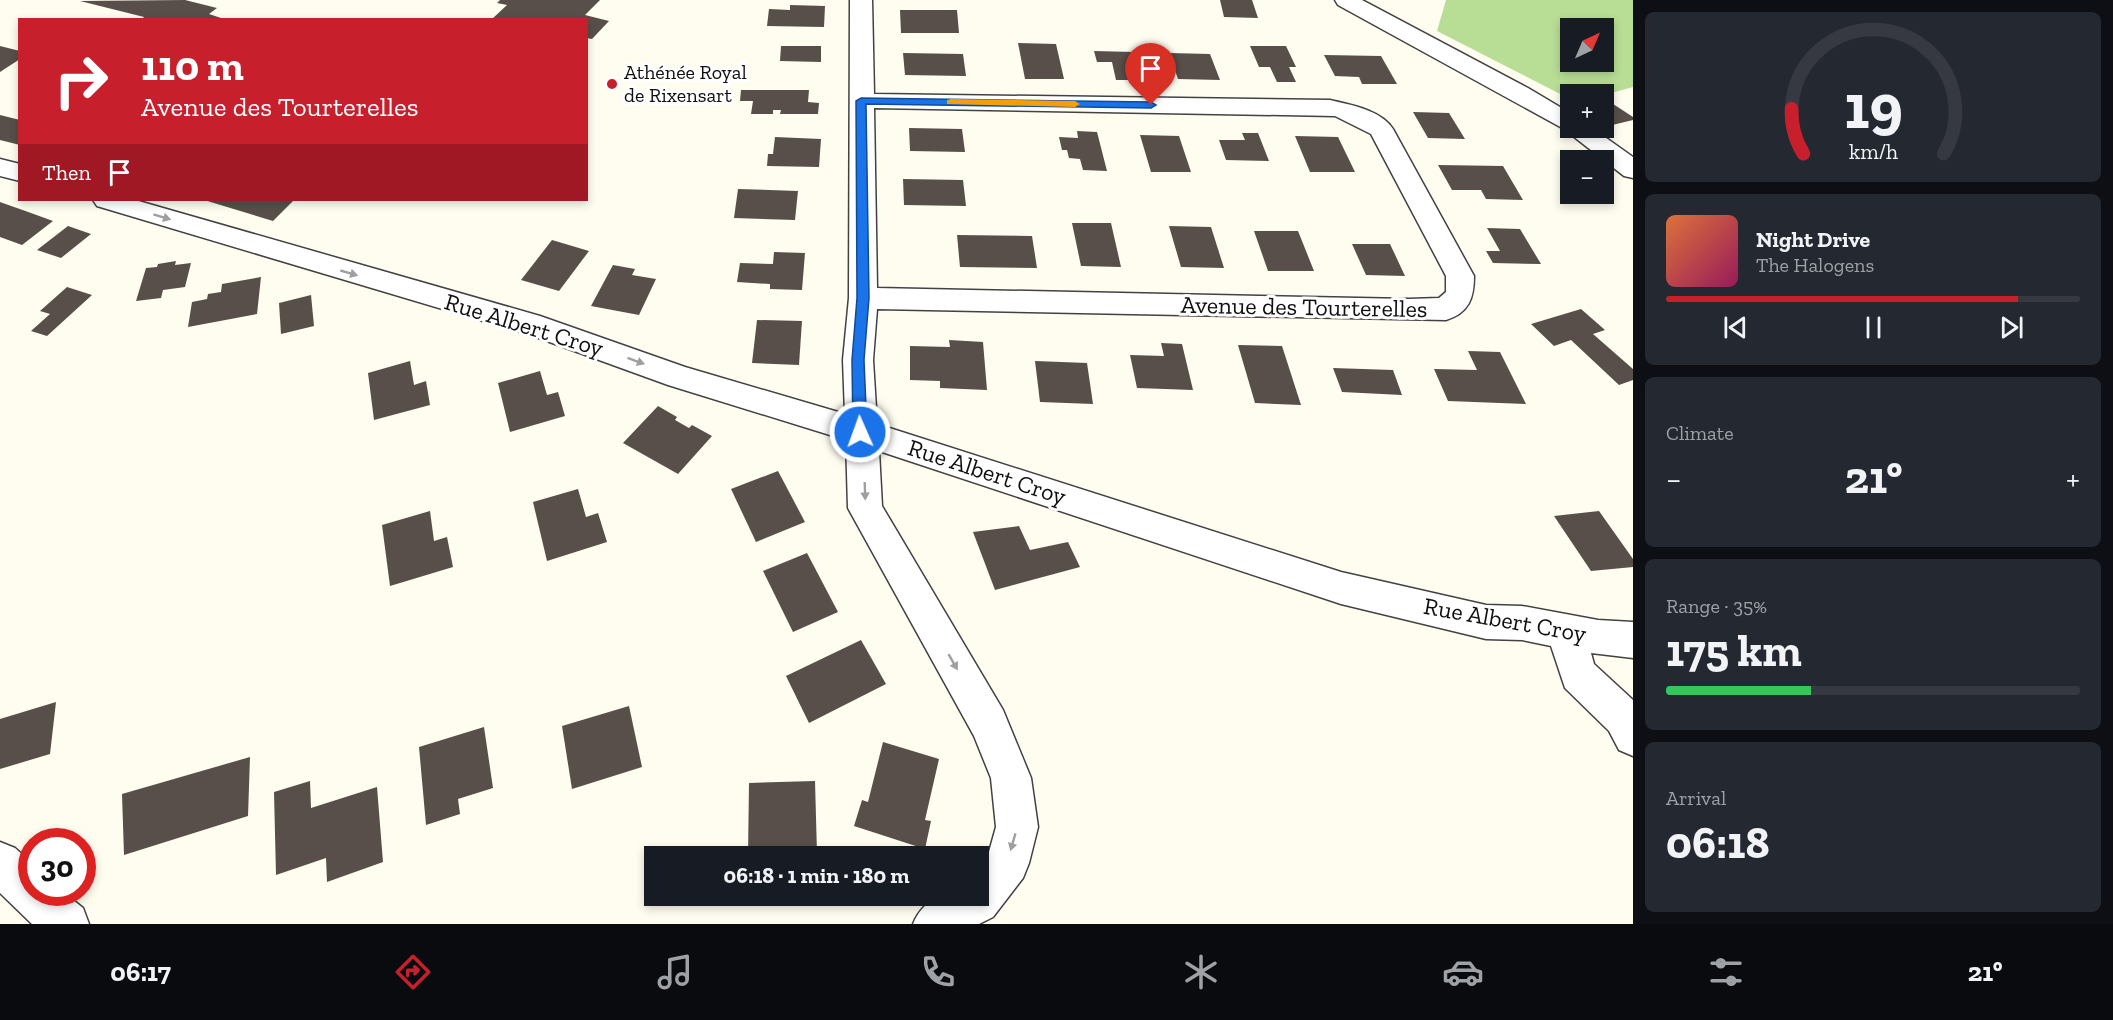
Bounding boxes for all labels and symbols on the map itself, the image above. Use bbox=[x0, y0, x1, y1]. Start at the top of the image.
north arrow bbox=[1560, 18, 1614, 72]
pin bbox=[1125, 43, 1176, 105]
place label: Athénée Royal de Rixensart bbox=[624, 60, 747, 107]
marker: Athénée Royal de Rixensart bbox=[605, 77, 619, 91]
one-way arrow bbox=[153, 213, 171, 222]
one-way arrow bbox=[340, 269, 358, 278]
street label: Rue Albert Croy bbox=[441, 287, 608, 363]
street label: Avenue des Tourterelles bbox=[1180, 290, 1428, 323]
one-way arrow bbox=[627, 356, 645, 366]
position arrow bbox=[828, 400, 892, 464]
street label: Rue Albert Croy bbox=[904, 432, 1071, 511]
one-way arrow bbox=[860, 481, 869, 500]
street label: Rue Albert Croy bbox=[1422, 591, 1589, 648]
one-way arrow bbox=[948, 654, 959, 670]
speed limit sign: 30 bbox=[18, 828, 96, 906]
one-way arrow bbox=[1008, 833, 1017, 851]

